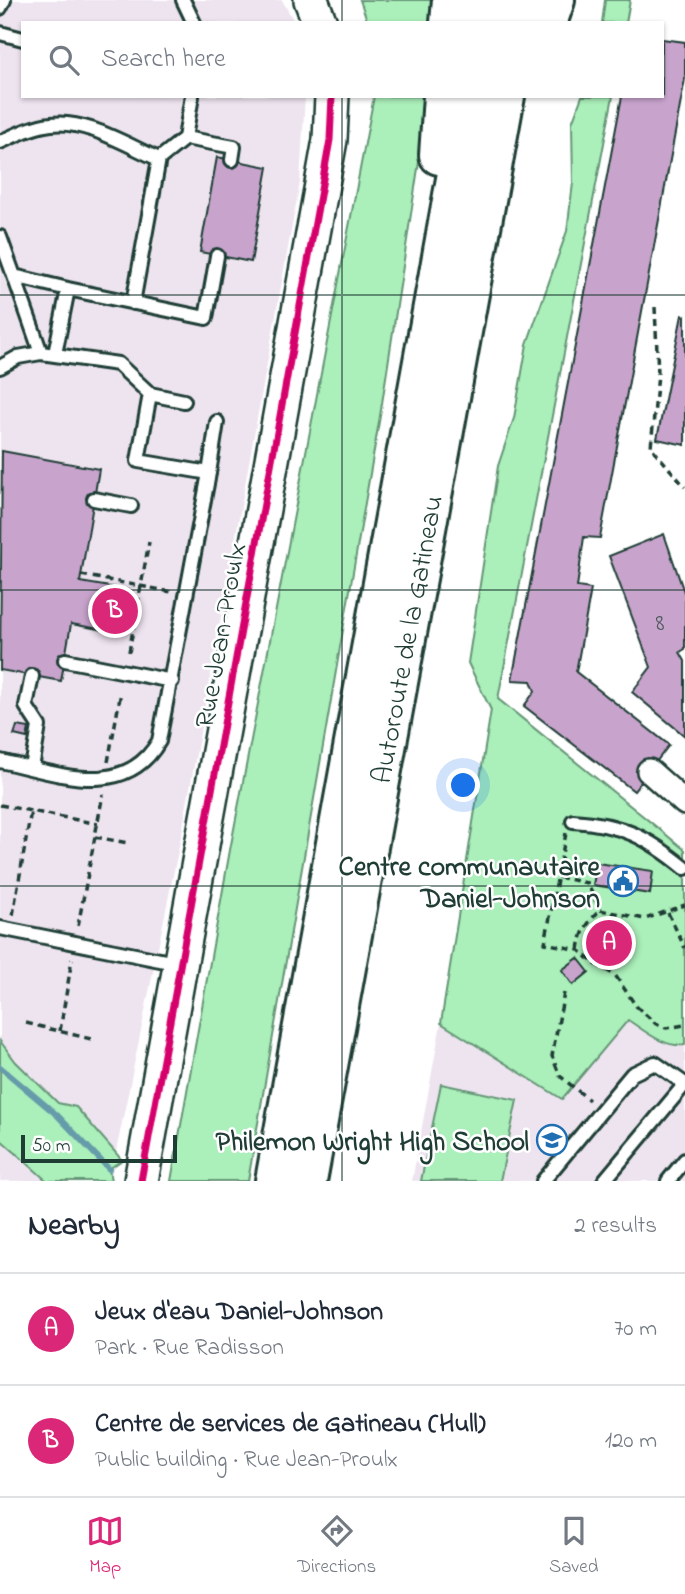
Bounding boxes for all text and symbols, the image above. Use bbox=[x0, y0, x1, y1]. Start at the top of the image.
search box bbox=[21, 21, 664, 98]
icon: search bbox=[45, 41, 83, 79]
text: Search here bbox=[101, 41, 226, 79]
street label: Autoroute de la Gatineau bbox=[363, 492, 456, 787]
street label: Rue Jean-Proulx bbox=[186, 540, 259, 732]
pin: B bbox=[92, 585, 138, 637]
house number: 8 bbox=[656, 607, 665, 642]
your location bbox=[446, 768, 480, 802]
place label: Centre communautaire Daniel-Johnson bbox=[339, 848, 601, 921]
public building icon: Centre communautaire Daniel-Johnson bbox=[606, 864, 640, 898]
pin: A bbox=[586, 917, 632, 969]
place label: Philemon Wright High School bbox=[215, 1123, 529, 1165]
school or university icon: Philemon Wright High School bbox=[535, 1123, 569, 1157]
scale bar bbox=[21, 1132, 177, 1164]
text: 50 m bbox=[32, 1133, 71, 1160]
text: Nearby bbox=[28, 1205, 120, 1249]
text: 2 results bbox=[574, 1210, 657, 1243]
text: Jeux d'eau Daniel-Johnson bbox=[95, 1294, 383, 1332]
text: A bbox=[44, 1313, 58, 1346]
text: 70 m bbox=[614, 1313, 657, 1346]
text: Park · Rue Radisson bbox=[95, 1332, 284, 1365]
text: Centre de services de Gatineau (Hull) bbox=[95, 1406, 486, 1444]
text: B bbox=[43, 1425, 59, 1458]
text: 120 m bbox=[605, 1425, 657, 1458]
text: Public building · Rue Jean-Proulx bbox=[95, 1444, 398, 1477]
tab: Map bbox=[86, 1512, 124, 1581]
tab: Directions bbox=[297, 1512, 376, 1581]
tab: Saved bbox=[549, 1512, 599, 1581]

